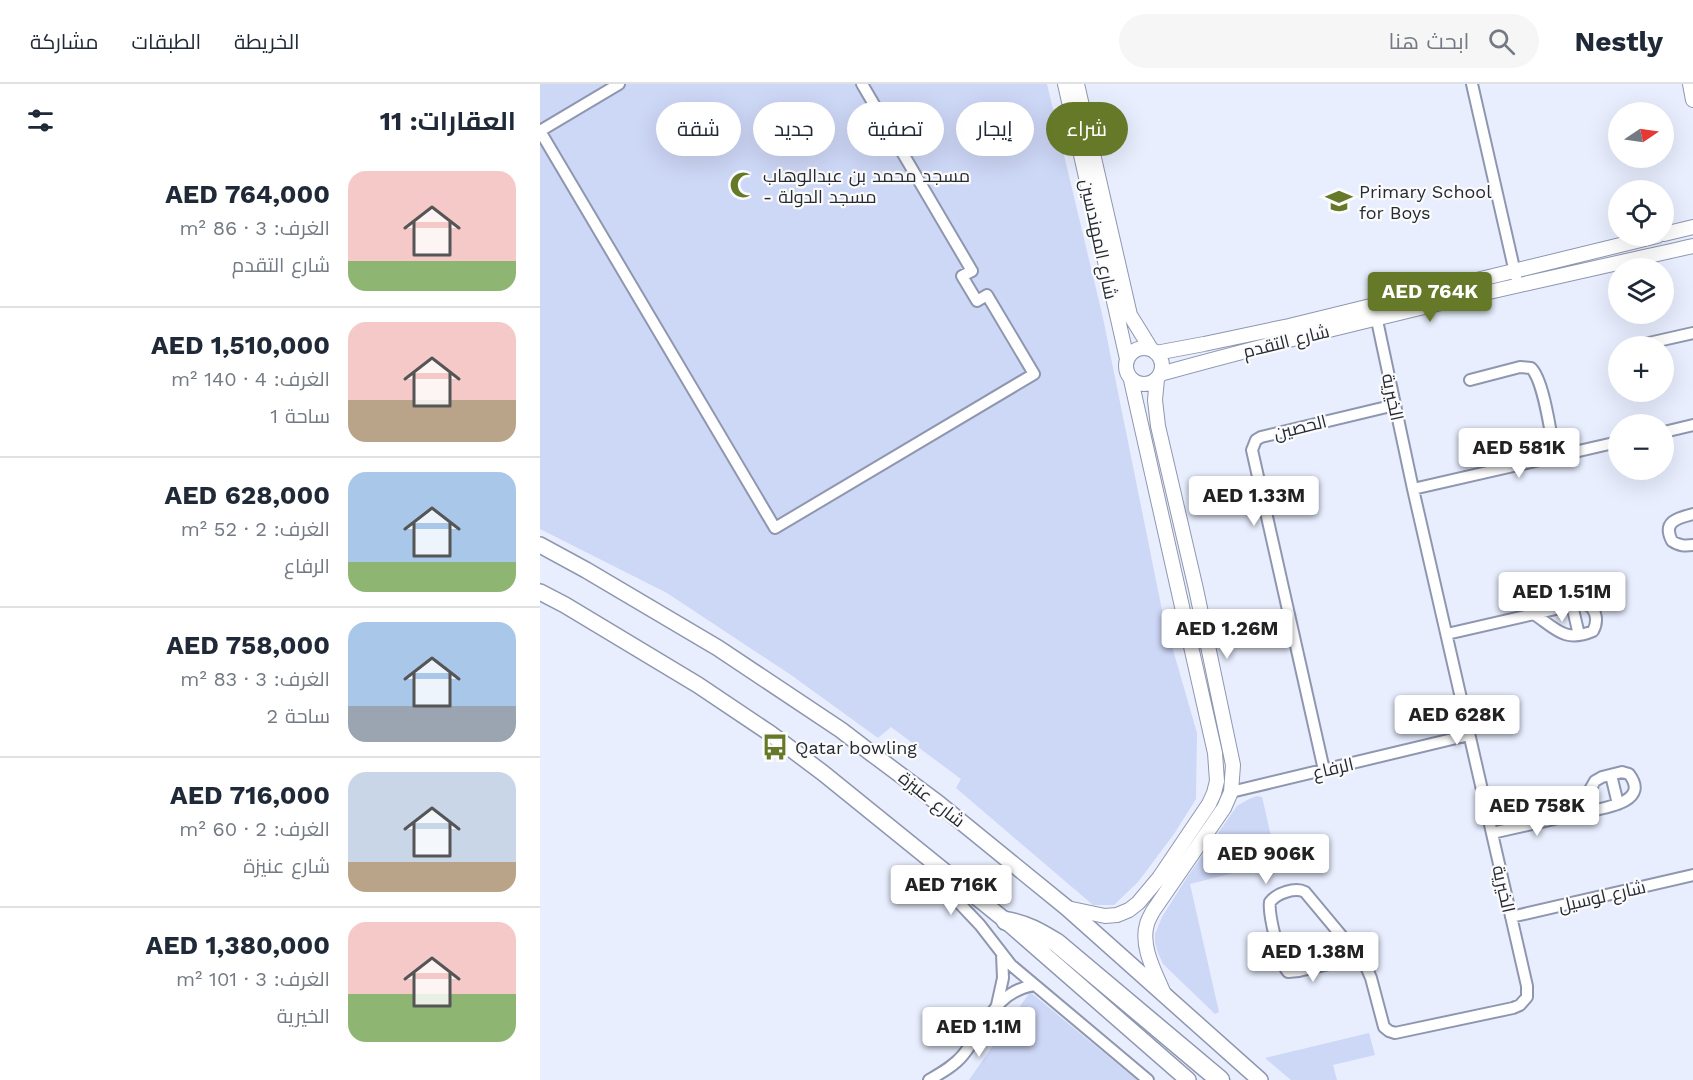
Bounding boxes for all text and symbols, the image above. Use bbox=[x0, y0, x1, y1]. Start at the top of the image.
search box bbox=[1119, 14, 1539, 68]
icon: search bbox=[1485, 25, 1518, 58]
text: Nestly bbox=[1575, 25, 1663, 58]
text: مشاركة bbox=[30, 29, 99, 54]
text: الطبقات bbox=[132, 29, 201, 54]
text: الخريطة bbox=[234, 29, 300, 54]
text: ابحث هنا bbox=[1388, 29, 1470, 54]
chip: شقة bbox=[656, 102, 741, 156]
chip: جديد bbox=[753, 102, 835, 156]
chip: تصفية bbox=[847, 102, 944, 156]
chip: إيجار bbox=[956, 102, 1034, 156]
chip: شراء bbox=[1046, 102, 1128, 156]
north arrow bbox=[1608, 102, 1674, 168]
map controls bbox=[1608, 102, 1674, 480]
icon: filters bbox=[24, 104, 57, 137]
text: العقارات: 11 bbox=[380, 106, 516, 136]
place label: مسجد محمد بن عبدالوهاب - مسجد الدولة bbox=[763, 165, 970, 208]
mosque icon: مسجد محمد بن عبدالوهاب - مسجد الدولة bbox=[728, 170, 758, 200]
street label: شارع المهندسين bbox=[1074, 177, 1122, 302]
text: AED 764,000 bbox=[165, 179, 330, 209]
button: locate bbox=[1608, 180, 1674, 246]
place label: Primary School for Boys bbox=[1359, 181, 1492, 223]
school or university icon: Primary School for Boys bbox=[1324, 186, 1354, 216]
icon: home bbox=[396, 195, 468, 267]
text: الغرف: 3 · 86 m² bbox=[179, 216, 330, 240]
text: شارع التقدم bbox=[232, 253, 330, 277]
button: layers bbox=[1608, 258, 1674, 324]
pin: AED 764K bbox=[1368, 272, 1492, 323]
text: AED 764K bbox=[1382, 279, 1478, 303]
street label: شارع التقدم bbox=[1241, 320, 1332, 364]
text: AED 1,510,000 bbox=[151, 330, 330, 360]
button: + bbox=[1608, 336, 1674, 402]
icon: home bbox=[396, 346, 468, 418]
text: الغرف: 4 · 140 m² bbox=[171, 367, 330, 391]
street label: الخيرية bbox=[1377, 371, 1408, 423]
text: ساحة 1 bbox=[270, 404, 330, 428]
street label: الحصين bbox=[1271, 410, 1329, 445]
button: − bbox=[1608, 414, 1674, 480]
pin: AED 581K bbox=[1457, 428, 1581, 479]
text: AED 581K bbox=[1473, 435, 1565, 459]
pin: AED 1.33M bbox=[1185, 476, 1323, 527]
text: AED 628,000 bbox=[165, 480, 330, 510]
text: AED 1.33M bbox=[1203, 483, 1305, 507]
icon: home bbox=[396, 496, 468, 568]
text: الغرف: 2 · 52 m² bbox=[181, 517, 330, 541]
text: الرفاع bbox=[284, 554, 330, 578]
pin: AED 1.51M bbox=[1493, 572, 1631, 623]
text: AED 1.51M bbox=[1513, 579, 1611, 603]
pin: AED 1.26M bbox=[1158, 609, 1296, 660]
text: AED 1.26M bbox=[1176, 616, 1278, 640]
text: AED 758,000 bbox=[166, 630, 330, 660]
icon: home bbox=[396, 646, 468, 718]
text: الغرف: 3 · 83 m² bbox=[180, 667, 330, 691]
pin: AED 628K bbox=[1395, 695, 1519, 746]
text: AED 628K bbox=[1409, 702, 1505, 726]
text: ساحة 2 bbox=[266, 704, 330, 728]
bus stop icon: Qatar bowling bbox=[760, 732, 790, 762]
place label: Qatar bowling bbox=[795, 737, 917, 758]
street label: الرفاع bbox=[1310, 753, 1356, 785]
street label: شارع عنيزة bbox=[894, 767, 969, 833]
text: AED 716,000 bbox=[170, 780, 330, 810]
pin: AED 758K bbox=[1475, 786, 1599, 837]
text: AED 758K bbox=[1489, 793, 1585, 817]
icon: home bbox=[396, 796, 468, 868]
text: الغرف: 2 · 60 m² bbox=[179, 817, 330, 841]
pin: AED 906K bbox=[1204, 834, 1328, 885]
text: AED 906K bbox=[1217, 841, 1315, 865]
text: شارع عنيزة bbox=[243, 854, 330, 878]
street label: الخيرية bbox=[1487, 863, 1520, 915]
pin: AED 716K bbox=[889, 865, 1013, 916]
text: AED 716K bbox=[905, 872, 997, 896]
street label: شارع لوسيل bbox=[1556, 876, 1648, 918]
text: AED 1,380,000 bbox=[146, 930, 330, 960]
pin: AED 1.38M bbox=[1244, 932, 1382, 983]
text: AED 1.38M bbox=[1261, 939, 1365, 963]
icon: home bbox=[396, 946, 468, 1018]
text: الغرف: 3 · 101 m² bbox=[176, 967, 330, 991]
text: الخيرية bbox=[277, 1004, 330, 1028]
pin: AED 1.1M bbox=[917, 1007, 1041, 1058]
text: AED 1.1M bbox=[936, 1014, 1022, 1038]

